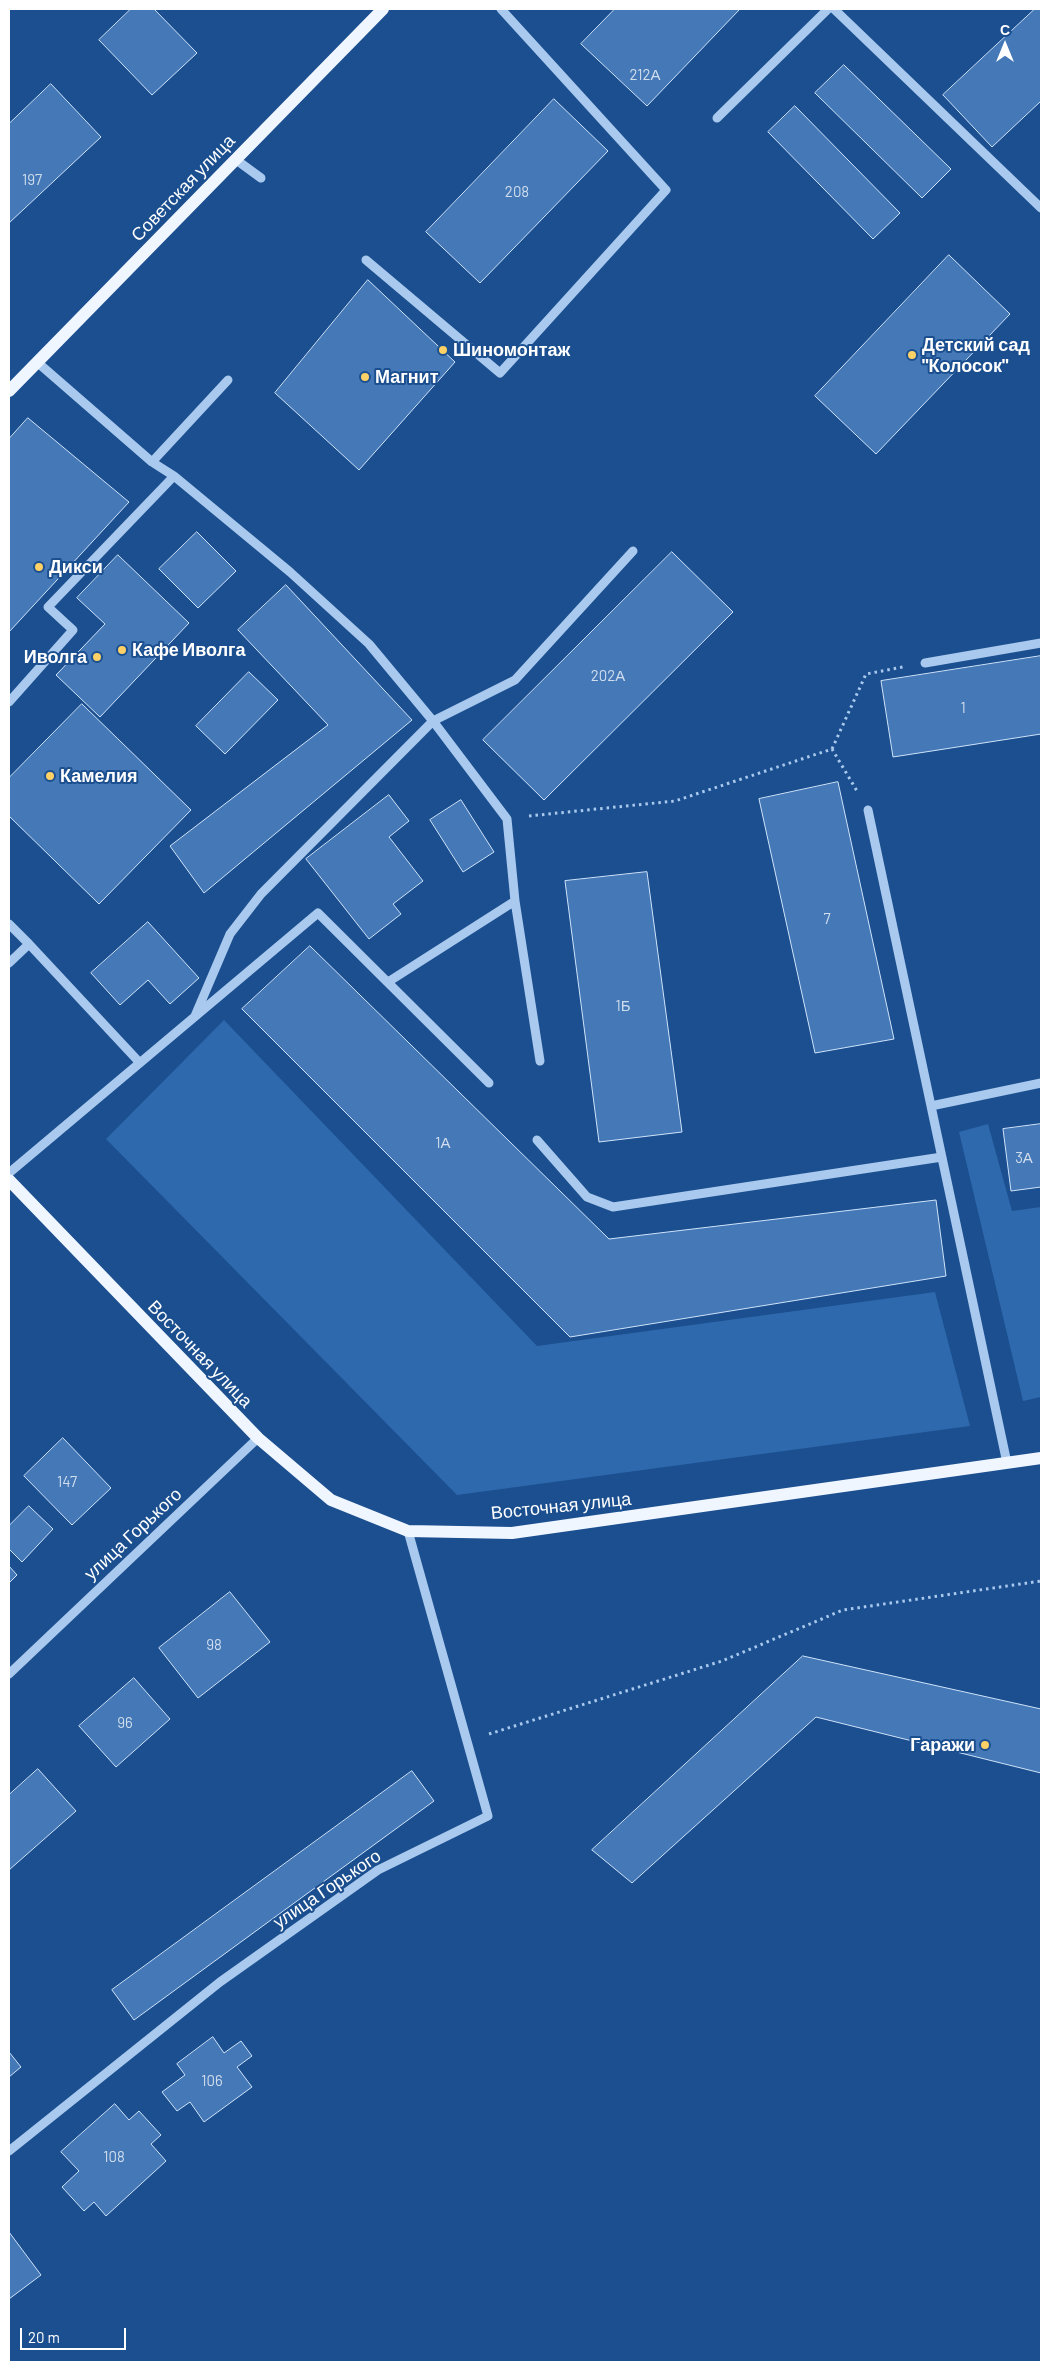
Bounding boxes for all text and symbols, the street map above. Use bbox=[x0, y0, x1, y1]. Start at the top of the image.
north arrow bbox=[980, 20, 1030, 70]
text: С bbox=[1000, 21, 1010, 38]
house number: 212А bbox=[629, 66, 661, 84]
street label: Советская улица bbox=[127, 130, 239, 246]
house number: 197 bbox=[22, 171, 42, 189]
house number: 208 bbox=[505, 183, 529, 201]
place label: Детский сад "Колосок" bbox=[922, 334, 1030, 376]
place label: Шиномонтаж bbox=[453, 339, 570, 361]
marker: Шиномонтаж bbox=[437, 344, 449, 356]
marker: Детский сад "Колосок" bbox=[906, 349, 918, 361]
place label: Магнит bbox=[375, 366, 438, 388]
marker: Магнит bbox=[359, 371, 371, 383]
place label: Дикси bbox=[49, 556, 103, 578]
marker: Дикси bbox=[33, 561, 45, 573]
place label: Кафе Иволга bbox=[132, 639, 246, 661]
marker: Кафе Иволга bbox=[116, 644, 128, 656]
place label: Иволга bbox=[24, 646, 87, 668]
marker: Иволга bbox=[91, 651, 103, 663]
house number: 202А bbox=[591, 667, 625, 685]
house number: 1 bbox=[960, 699, 966, 717]
place label: Камелия bbox=[60, 765, 138, 787]
marker: Камелия bbox=[44, 770, 56, 782]
house number: 7 bbox=[823, 910, 831, 928]
house number: 1Б bbox=[615, 997, 631, 1015]
house number: 1А bbox=[435, 1134, 451, 1152]
house number: 3А bbox=[1015, 1149, 1033, 1167]
street label: Восточная улица bbox=[143, 1296, 257, 1412]
house number: 147 bbox=[57, 1473, 77, 1491]
street label: улица Горького bbox=[80, 1483, 186, 1585]
street label: Восточная улица bbox=[490, 1488, 632, 1524]
house number: 98 bbox=[206, 1636, 222, 1654]
house number: 96 bbox=[117, 1714, 133, 1732]
place label: Гаражи bbox=[910, 1734, 975, 1756]
marker: Гаражи bbox=[979, 1739, 991, 1751]
street label: улица Горького bbox=[269, 1845, 385, 1933]
house number: 106 bbox=[201, 2072, 223, 2090]
house number: 108 bbox=[103, 2148, 125, 2166]
scale bar bbox=[22, 2318, 129, 2350]
text: 20 m bbox=[28, 2328, 60, 2346]

